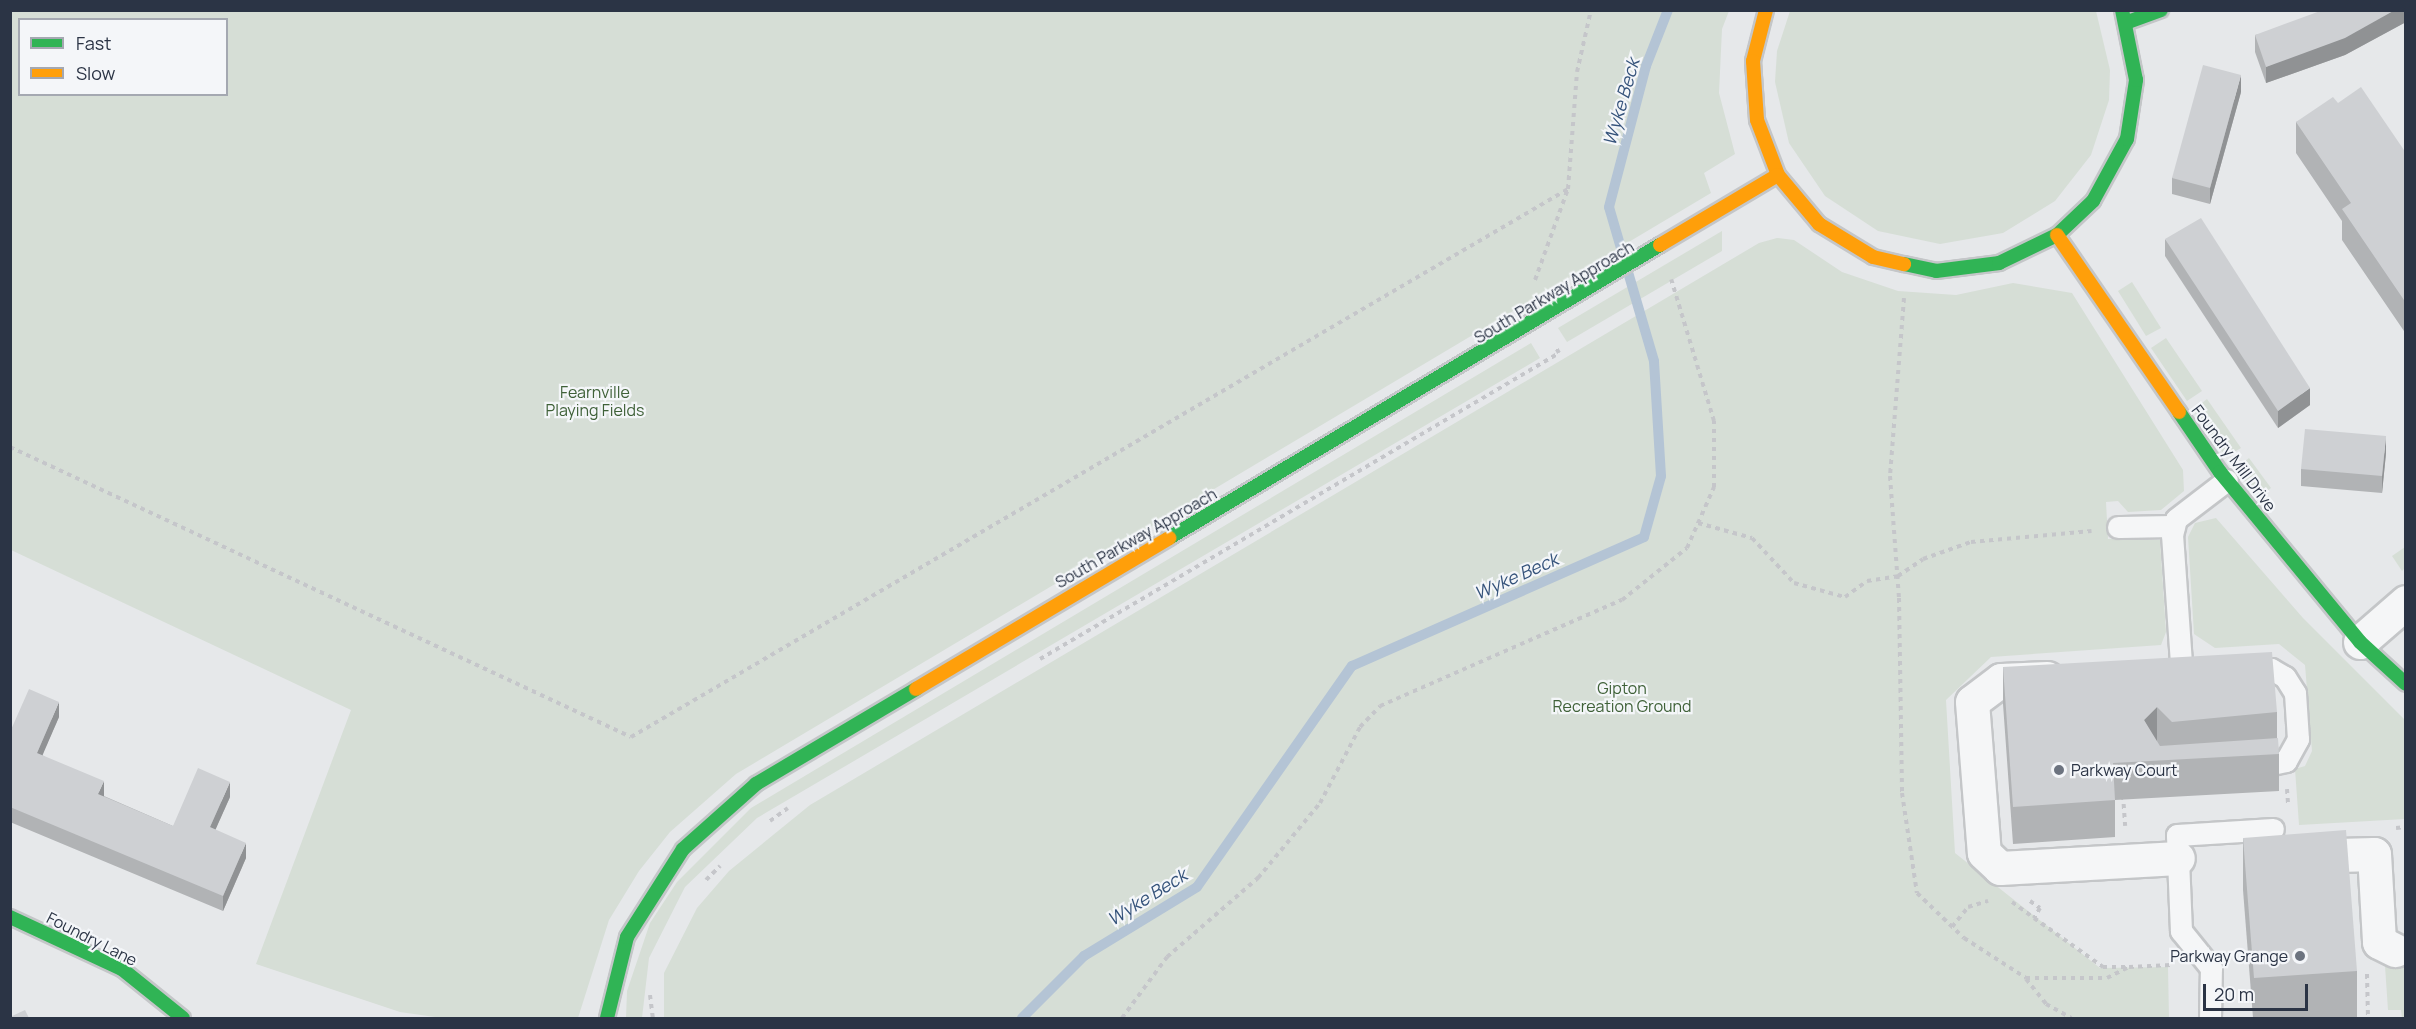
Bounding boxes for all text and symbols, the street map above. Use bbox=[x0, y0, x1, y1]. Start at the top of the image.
legend bbox=[18, 18, 228, 96]
text: Fast bbox=[76, 31, 111, 55]
water label: Wyke Beck bbox=[1598, 56, 1644, 148]
text: Slow bbox=[76, 61, 115, 85]
street label: South Parkway Approach bbox=[1471, 237, 1637, 347]
park label: Fearnville Playing Fields bbox=[546, 382, 644, 420]
street label: Foundry Mill Drive bbox=[2188, 401, 2280, 515]
street label: South Parkway Approach bbox=[1052, 484, 1220, 592]
water label: Wyke Beck bbox=[1471, 548, 1561, 604]
park label: Gipton Recreation Ground bbox=[1552, 678, 1692, 716]
place label: Parkway Court bbox=[2071, 760, 2177, 780]
marker: Parkway Court bbox=[2052, 763, 2066, 777]
water label: Wyke Beck bbox=[1103, 864, 1191, 930]
street label: Foundry Lane bbox=[44, 908, 140, 970]
place label: Parkway Grange bbox=[2170, 946, 2288, 966]
marker: Parkway Grange bbox=[2293, 949, 2307, 963]
scale bar bbox=[2206, 972, 2311, 1010]
text: 20 m bbox=[2214, 982, 2254, 1006]

